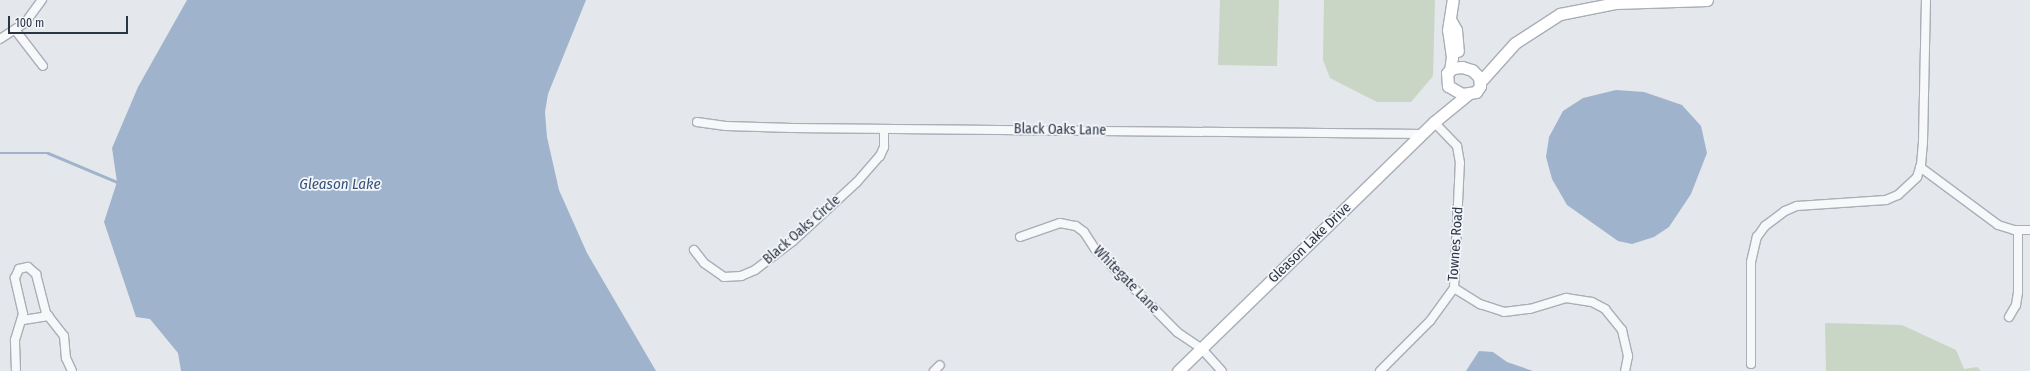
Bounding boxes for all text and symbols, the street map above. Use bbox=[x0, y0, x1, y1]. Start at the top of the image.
scale bar bbox=[10, 8, 130, 34]
text: 100 m bbox=[15, 16, 44, 30]
street label: Black Oaks Lane bbox=[1014, 121, 1106, 139]
water label: Gleason Lake bbox=[299, 176, 381, 194]
street label: Black Oaks Circle bbox=[760, 192, 844, 268]
street label: Gleason Lake Drive bbox=[1265, 199, 1355, 287]
street label: Townes Road bbox=[1445, 206, 1467, 282]
street label: Whitegate Lane bbox=[1090, 243, 1162, 317]

